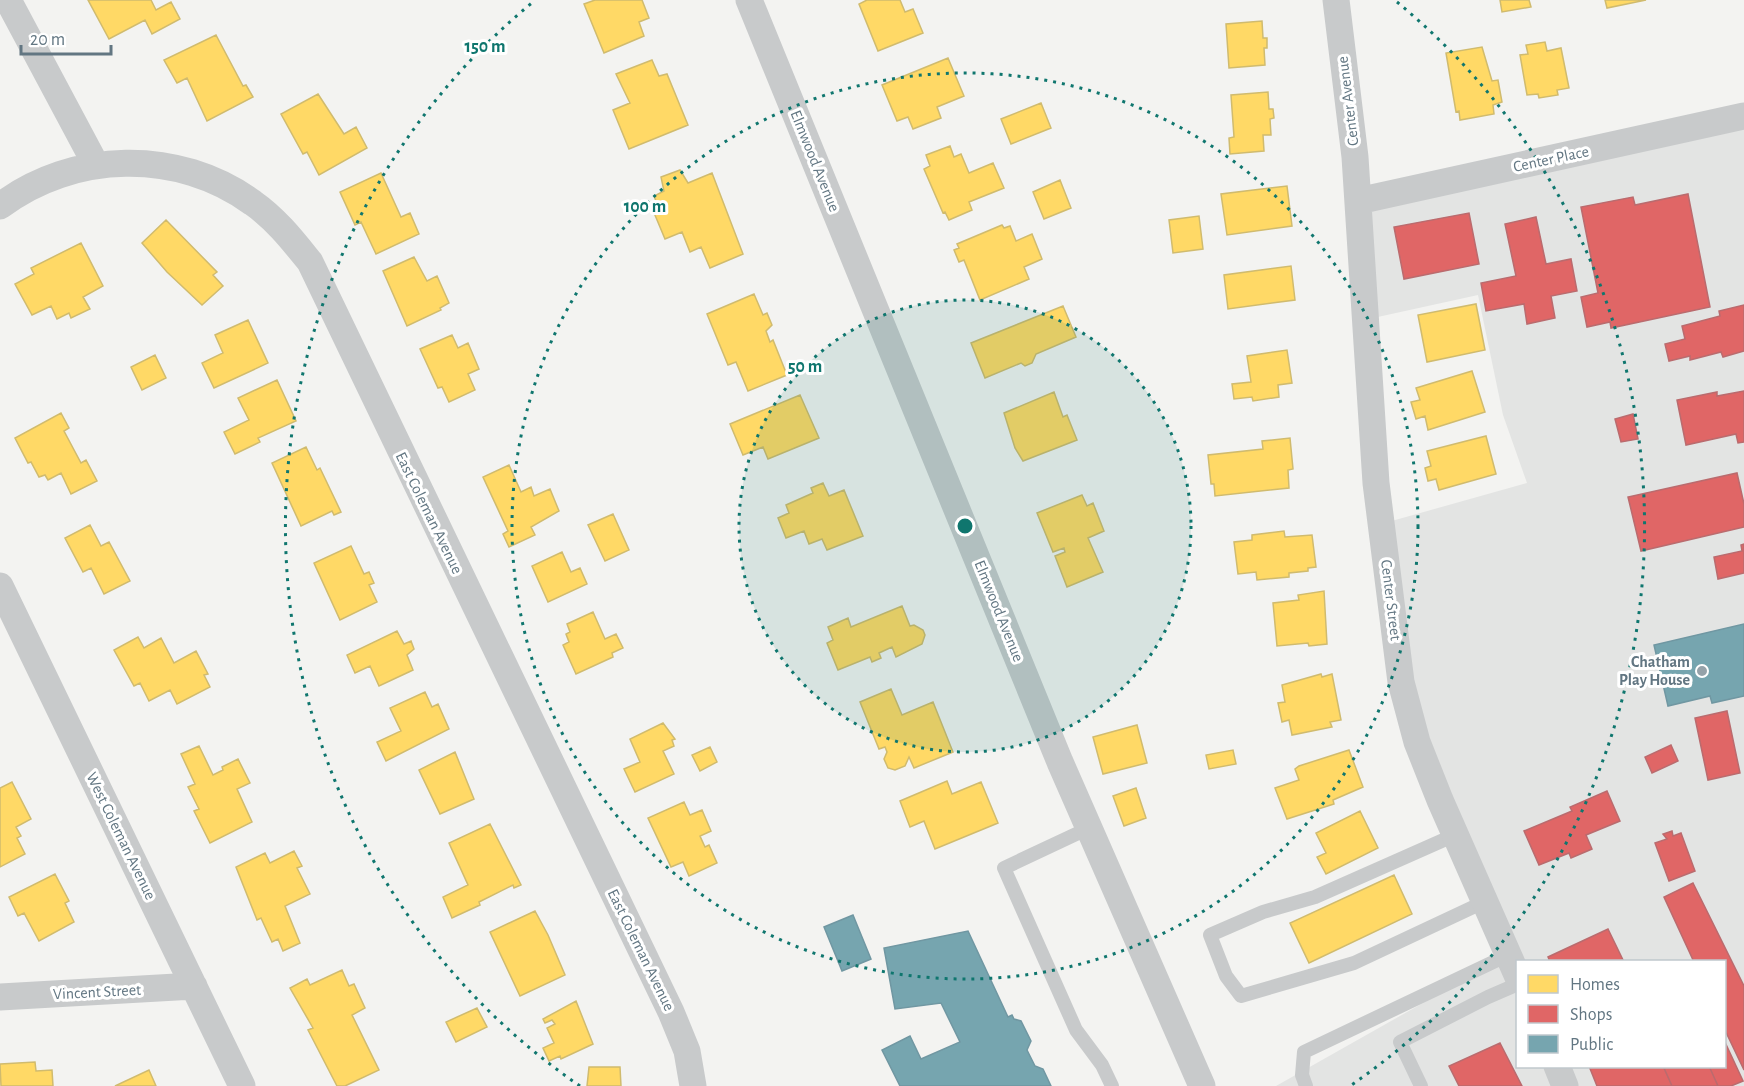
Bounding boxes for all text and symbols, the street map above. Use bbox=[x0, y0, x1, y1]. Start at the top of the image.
scale bar bbox=[21, 18, 111, 56]
text: 20 m bbox=[30, 31, 65, 49]
text: 150 m bbox=[465, 38, 505, 56]
street label: Center Avenue bbox=[1335, 55, 1361, 147]
street label: Elmwood Avenue bbox=[787, 108, 843, 214]
street label: Center Place bbox=[1512, 143, 1590, 175]
text: 100 m bbox=[624, 198, 666, 216]
text: 50 m bbox=[788, 358, 822, 376]
street label: East Coleman Avenue bbox=[393, 450, 465, 576]
centre of rings bbox=[955, 516, 975, 536]
street label: Elmwood Avenue bbox=[971, 558, 1027, 664]
street label: Center Street bbox=[1378, 559, 1404, 641]
place label: Chatham Play House bbox=[1619, 654, 1690, 689]
marker: Chatham Play House bbox=[1695, 664, 1709, 678]
street label: West Coleman Avenue bbox=[83, 770, 159, 902]
street label: East Coleman Avenue bbox=[605, 887, 677, 1013]
legend bbox=[1516, 960, 1726, 1068]
text: Homes bbox=[1570, 976, 1620, 994]
street label: Vincent Street bbox=[52, 982, 142, 1002]
text: Shops bbox=[1570, 1006, 1612, 1024]
text: Public bbox=[1570, 1036, 1613, 1054]

